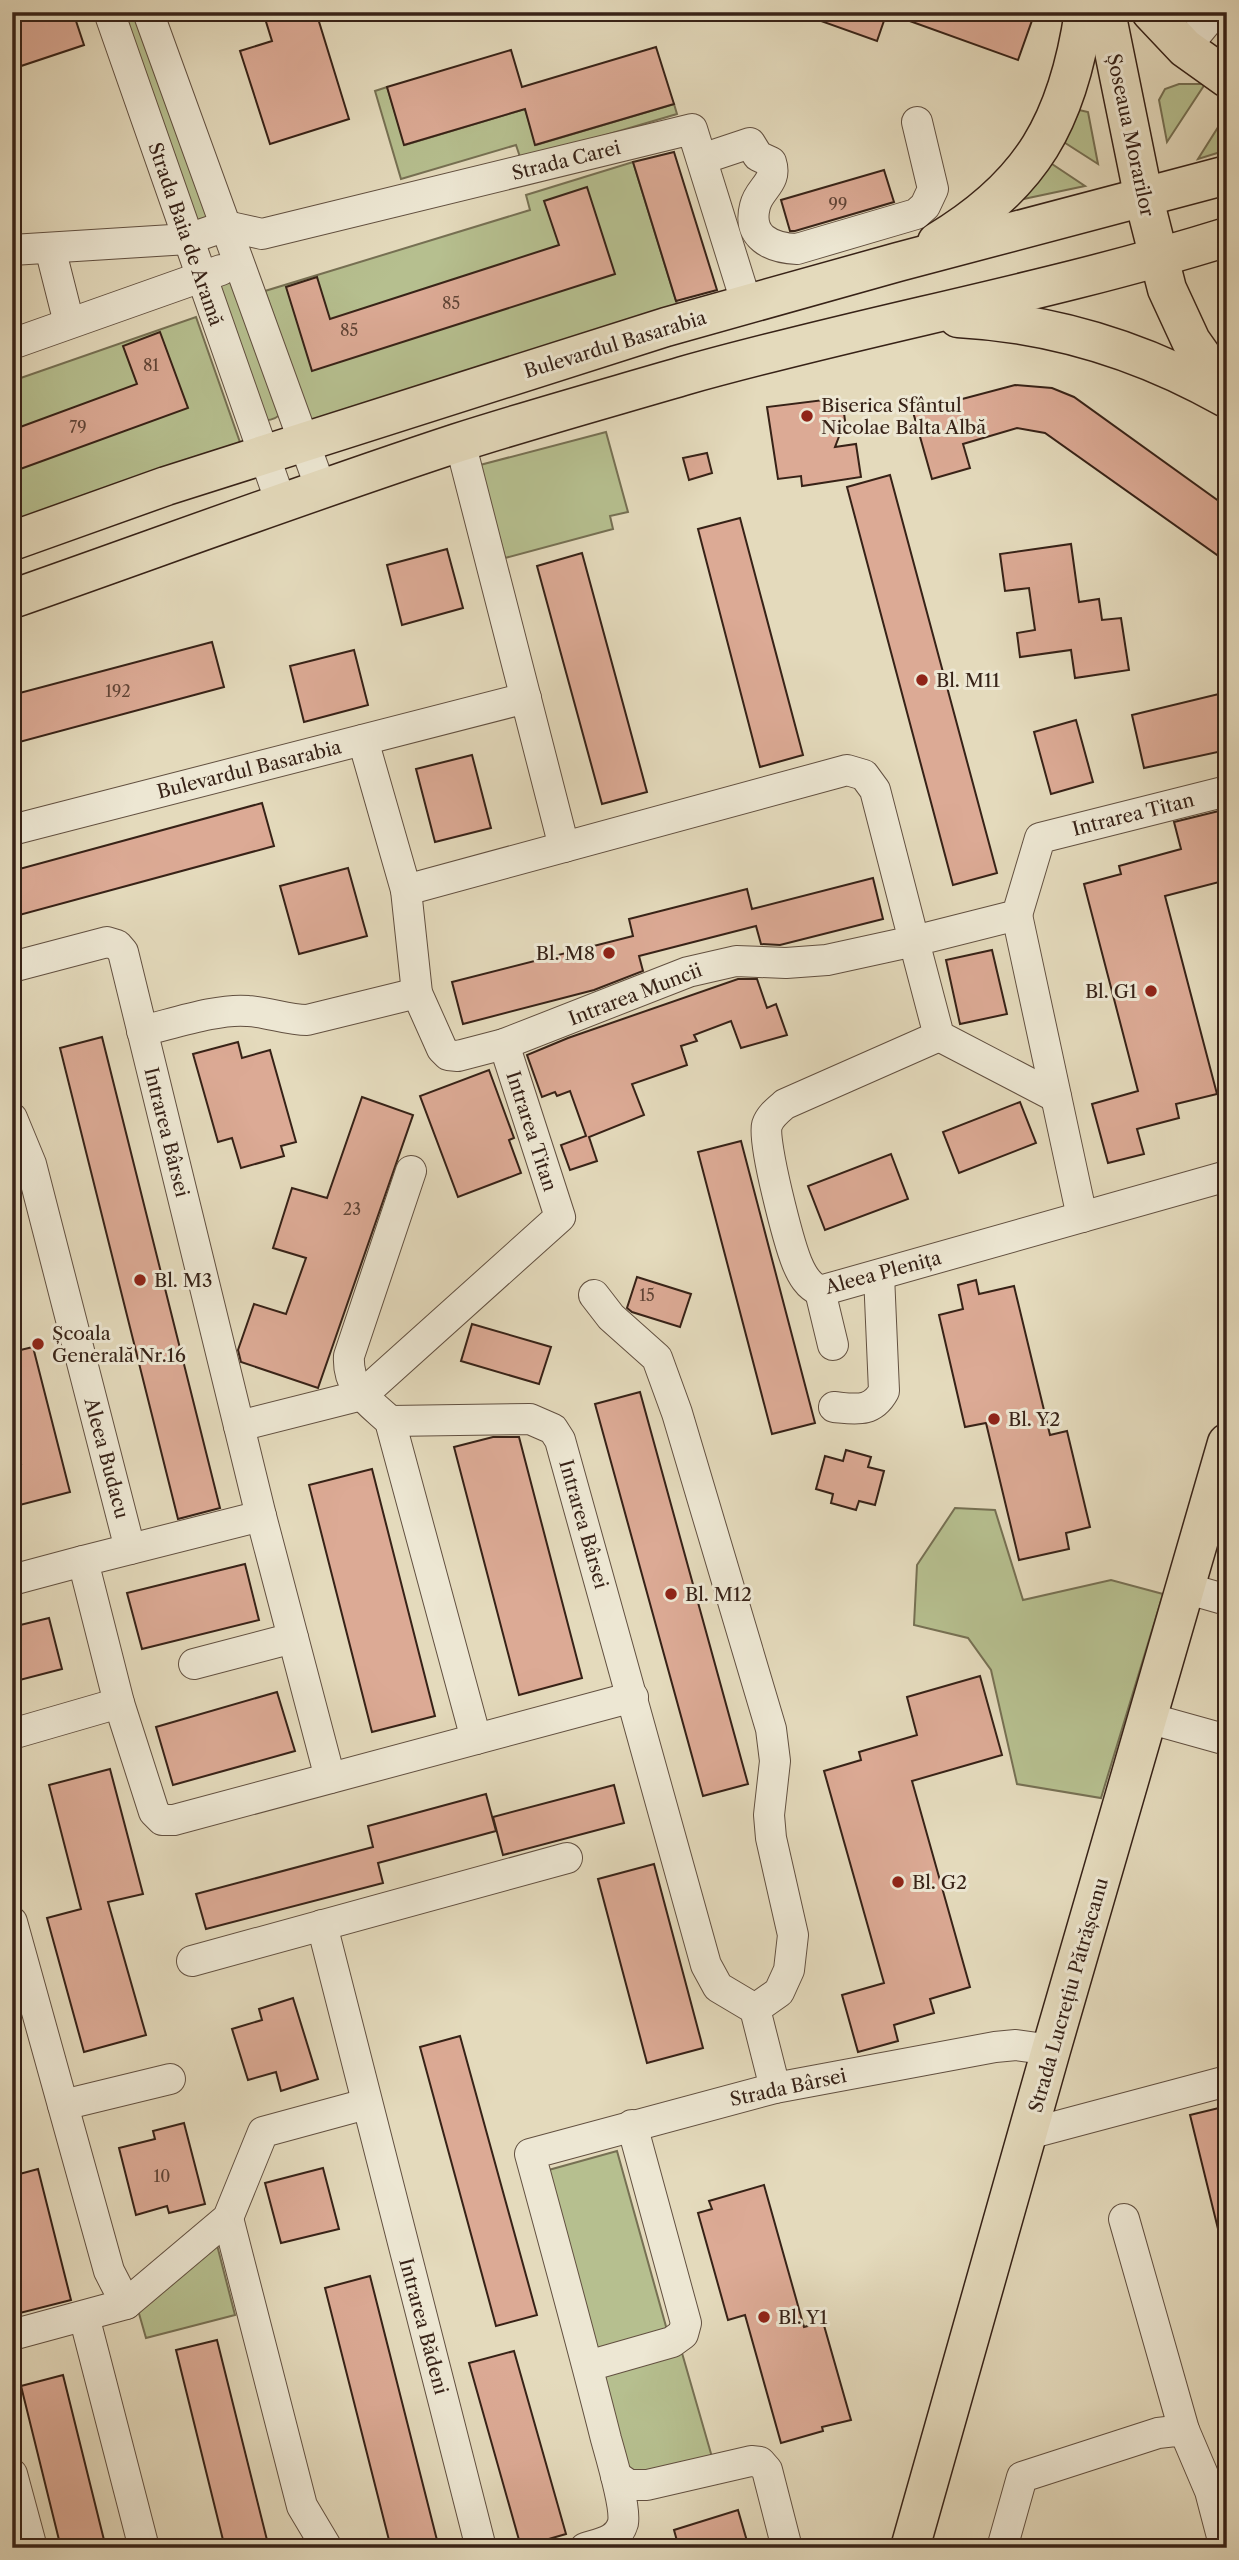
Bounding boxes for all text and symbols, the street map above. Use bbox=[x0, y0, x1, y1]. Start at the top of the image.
street label: Șoseaua Morarilor bbox=[1102, 52, 1159, 219]
street label: Strada Carei bbox=[509, 136, 623, 185]
street label: Strada Baia de Aramă bbox=[143, 139, 228, 329]
house number: 99 bbox=[829, 194, 847, 214]
house number: 85 bbox=[442, 293, 460, 313]
street label: Bulevardul Basarabia bbox=[521, 306, 709, 383]
house number: 85 bbox=[340, 320, 358, 340]
house number: 81 bbox=[143, 355, 159, 375]
place label: Biserica Sfântul Nicolae Balta Albă bbox=[821, 394, 986, 439]
marker: Biserica Sfântul Nicolae Balta Albă bbox=[799, 408, 815, 424]
house number: 79 bbox=[69, 417, 87, 437]
place label: Bl. M11 bbox=[936, 669, 1000, 692]
marker: Bl. M11 bbox=[914, 672, 930, 688]
house number: 192 bbox=[105, 681, 131, 701]
street label: Bulevardul Basarabia bbox=[155, 735, 344, 804]
street label: Intrarea Titan bbox=[1070, 788, 1197, 841]
place label: Bl. M8 bbox=[536, 942, 595, 965]
marker: Bl. M8 bbox=[601, 945, 617, 961]
street label: Intrarea Muncii bbox=[565, 958, 705, 1030]
place label: Bl. G1 bbox=[1085, 980, 1137, 1003]
marker: Bl. G1 bbox=[1143, 983, 1159, 999]
street label: Intrarea Bârsei bbox=[139, 1065, 194, 1200]
street label: Intrarea Titan bbox=[501, 1068, 562, 1194]
house number: 23 bbox=[343, 1199, 361, 1219]
street label: Aleea Plenița bbox=[822, 1246, 944, 1299]
place label: Bl. M3 bbox=[154, 1269, 212, 1292]
marker: Bl. M3 bbox=[132, 1272, 148, 1288]
house number: 15 bbox=[639, 1285, 655, 1305]
place label: Școala Generală Nr.16 bbox=[52, 1322, 186, 1367]
marker: Școala Generală Nr.16 bbox=[30, 1336, 46, 1352]
street label: Aleea Budacu bbox=[79, 1394, 134, 1521]
place label: Bl. Y2 bbox=[1008, 1408, 1061, 1431]
marker: Bl. Y2 bbox=[986, 1411, 1002, 1427]
street label: Intrarea Bârsei bbox=[554, 1457, 613, 1591]
place label: Bl. M12 bbox=[685, 1583, 752, 1606]
marker: Bl. M12 bbox=[663, 1586, 679, 1602]
place label: Bl. G2 bbox=[912, 1871, 967, 1894]
marker: Bl. G2 bbox=[890, 1874, 906, 1890]
street label: Strada Lucrețiu Pătrășcanu bbox=[1024, 1875, 1113, 2115]
street label: Strada Bârsei bbox=[728, 2064, 849, 2111]
house number: 10 bbox=[154, 2166, 170, 2186]
street label: Intrarea Bădeni bbox=[394, 2255, 453, 2397]
place label: Bl. Y1 bbox=[778, 2306, 828, 2329]
marker: Bl. Y1 bbox=[756, 2309, 772, 2325]

